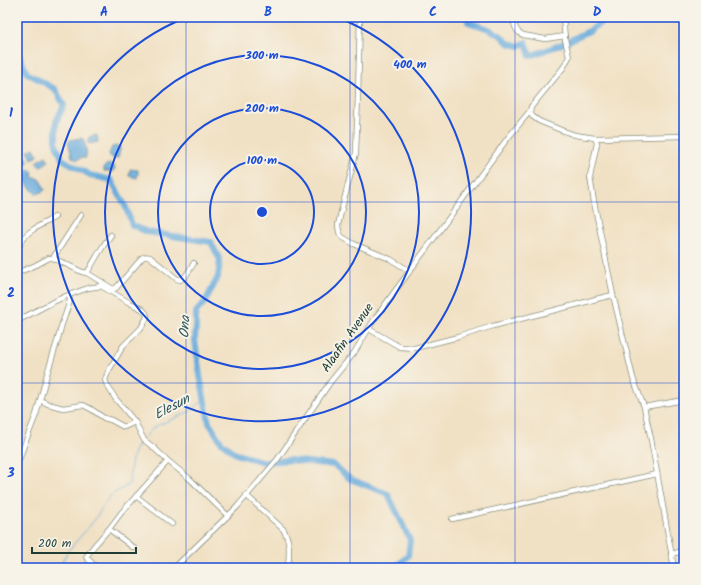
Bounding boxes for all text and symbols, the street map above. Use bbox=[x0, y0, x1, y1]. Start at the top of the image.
text: A bbox=[100, 2, 108, 23]
text: B bbox=[264, 2, 272, 23]
text: C bbox=[429, 2, 437, 23]
text: D bbox=[593, 2, 602, 23]
text: 300 m bbox=[244, 46, 279, 65]
text: 400 m bbox=[393, 55, 427, 74]
text: 200 m bbox=[245, 99, 279, 118]
text: 1 bbox=[9, 103, 13, 124]
text: 100 m bbox=[247, 151, 277, 170]
centre of rings bbox=[255, 205, 269, 219]
text: 2 bbox=[7, 283, 15, 304]
street label: Alaafin Avenue bbox=[316, 299, 380, 377]
water label: Ona bbox=[173, 314, 197, 339]
water label: Elesun bbox=[150, 388, 195, 426]
text: 3 bbox=[6, 463, 15, 484]
scale bar bbox=[32, 529, 136, 555]
text: 200 m bbox=[38, 534, 72, 553]

